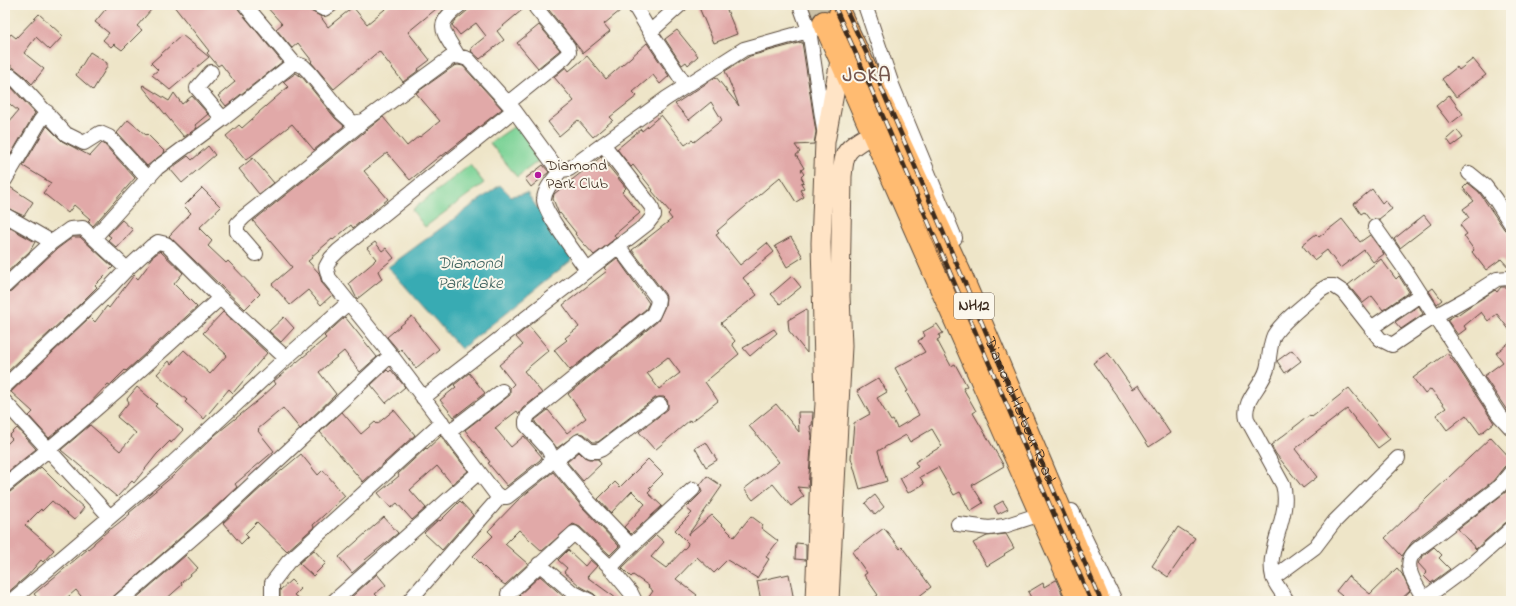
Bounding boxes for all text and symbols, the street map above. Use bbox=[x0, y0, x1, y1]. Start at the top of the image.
district label: JOKA bbox=[843, 62, 891, 91]
place label: Diamond Park Club bbox=[545, 154, 608, 196]
marker: Diamond Park Club bbox=[533, 170, 543, 180]
water label: Diamond Park Lake bbox=[437, 251, 504, 296]
road number: NH12 bbox=[954, 293, 994, 319]
street label: Diamond Harbour Road bbox=[977, 333, 1062, 488]

